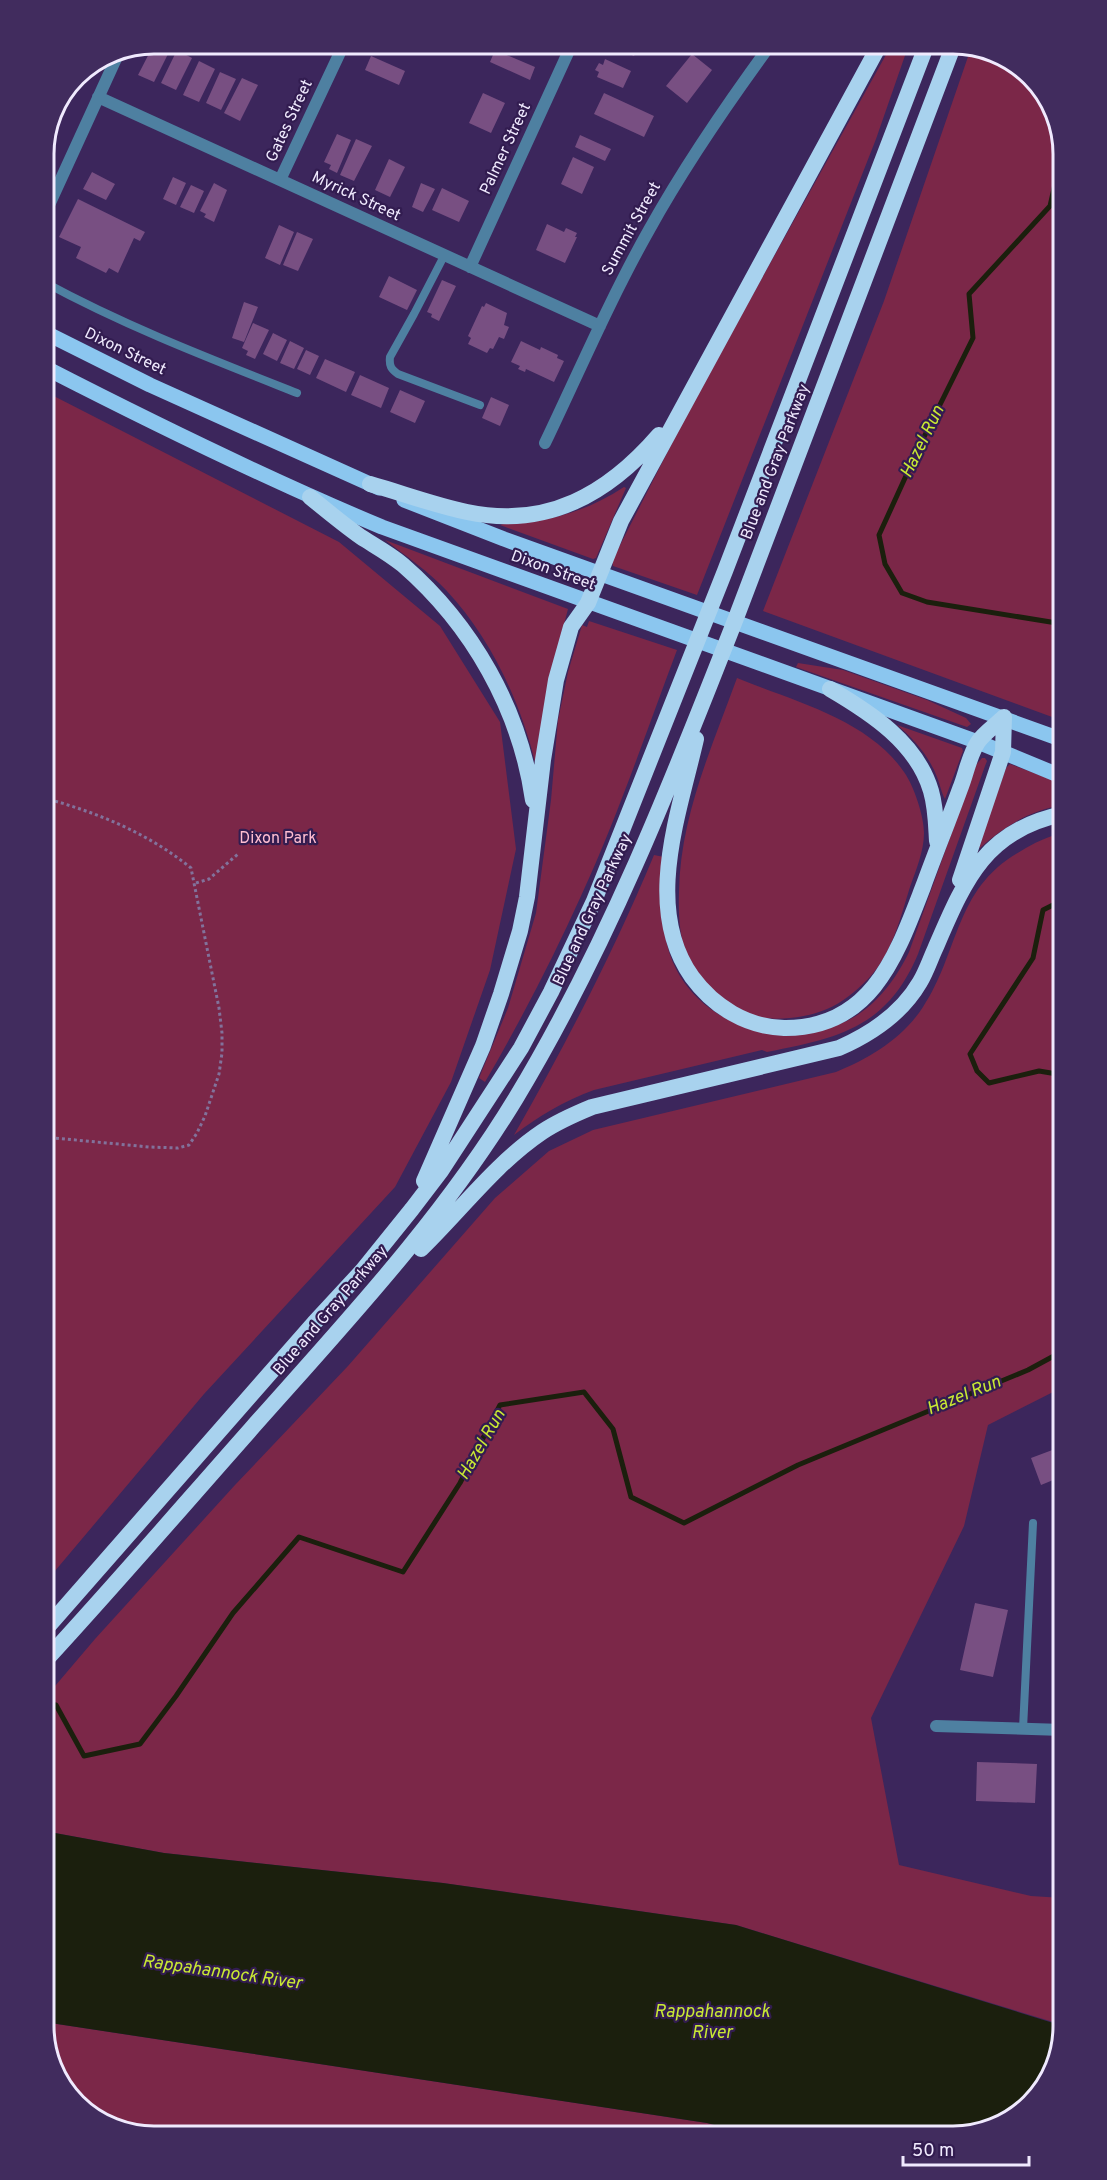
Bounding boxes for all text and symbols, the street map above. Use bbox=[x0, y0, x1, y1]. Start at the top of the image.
street label: Gates Street bbox=[262, 77, 318, 165]
street label: Palmer Street bbox=[476, 100, 536, 198]
street label: Myrick Street bbox=[308, 168, 404, 226]
street label: Summit Street bbox=[598, 179, 666, 279]
street label: Dixon Street bbox=[81, 324, 169, 380]
street label: Blue and Gray Parkway bbox=[737, 381, 815, 543]
water label: Hazel Run bbox=[896, 402, 951, 482]
street label: Dixon Street bbox=[508, 546, 598, 596]
park label: Dixon Park bbox=[239, 829, 317, 849]
street label: Blue and Gray Parkway bbox=[549, 831, 637, 989]
street label: Blue and Gray Parkway bbox=[269, 1242, 393, 1380]
water label: Hazel Run bbox=[923, 1371, 1005, 1421]
water label: Hazel Run bbox=[453, 1405, 512, 1485]
water label: Rappahannock River bbox=[141, 1950, 305, 1996]
water label: Rappahannock River bbox=[654, 2001, 771, 2045]
scale bar bbox=[903, 2129, 1029, 2167]
text: 50 m bbox=[912, 2140, 954, 2163]

